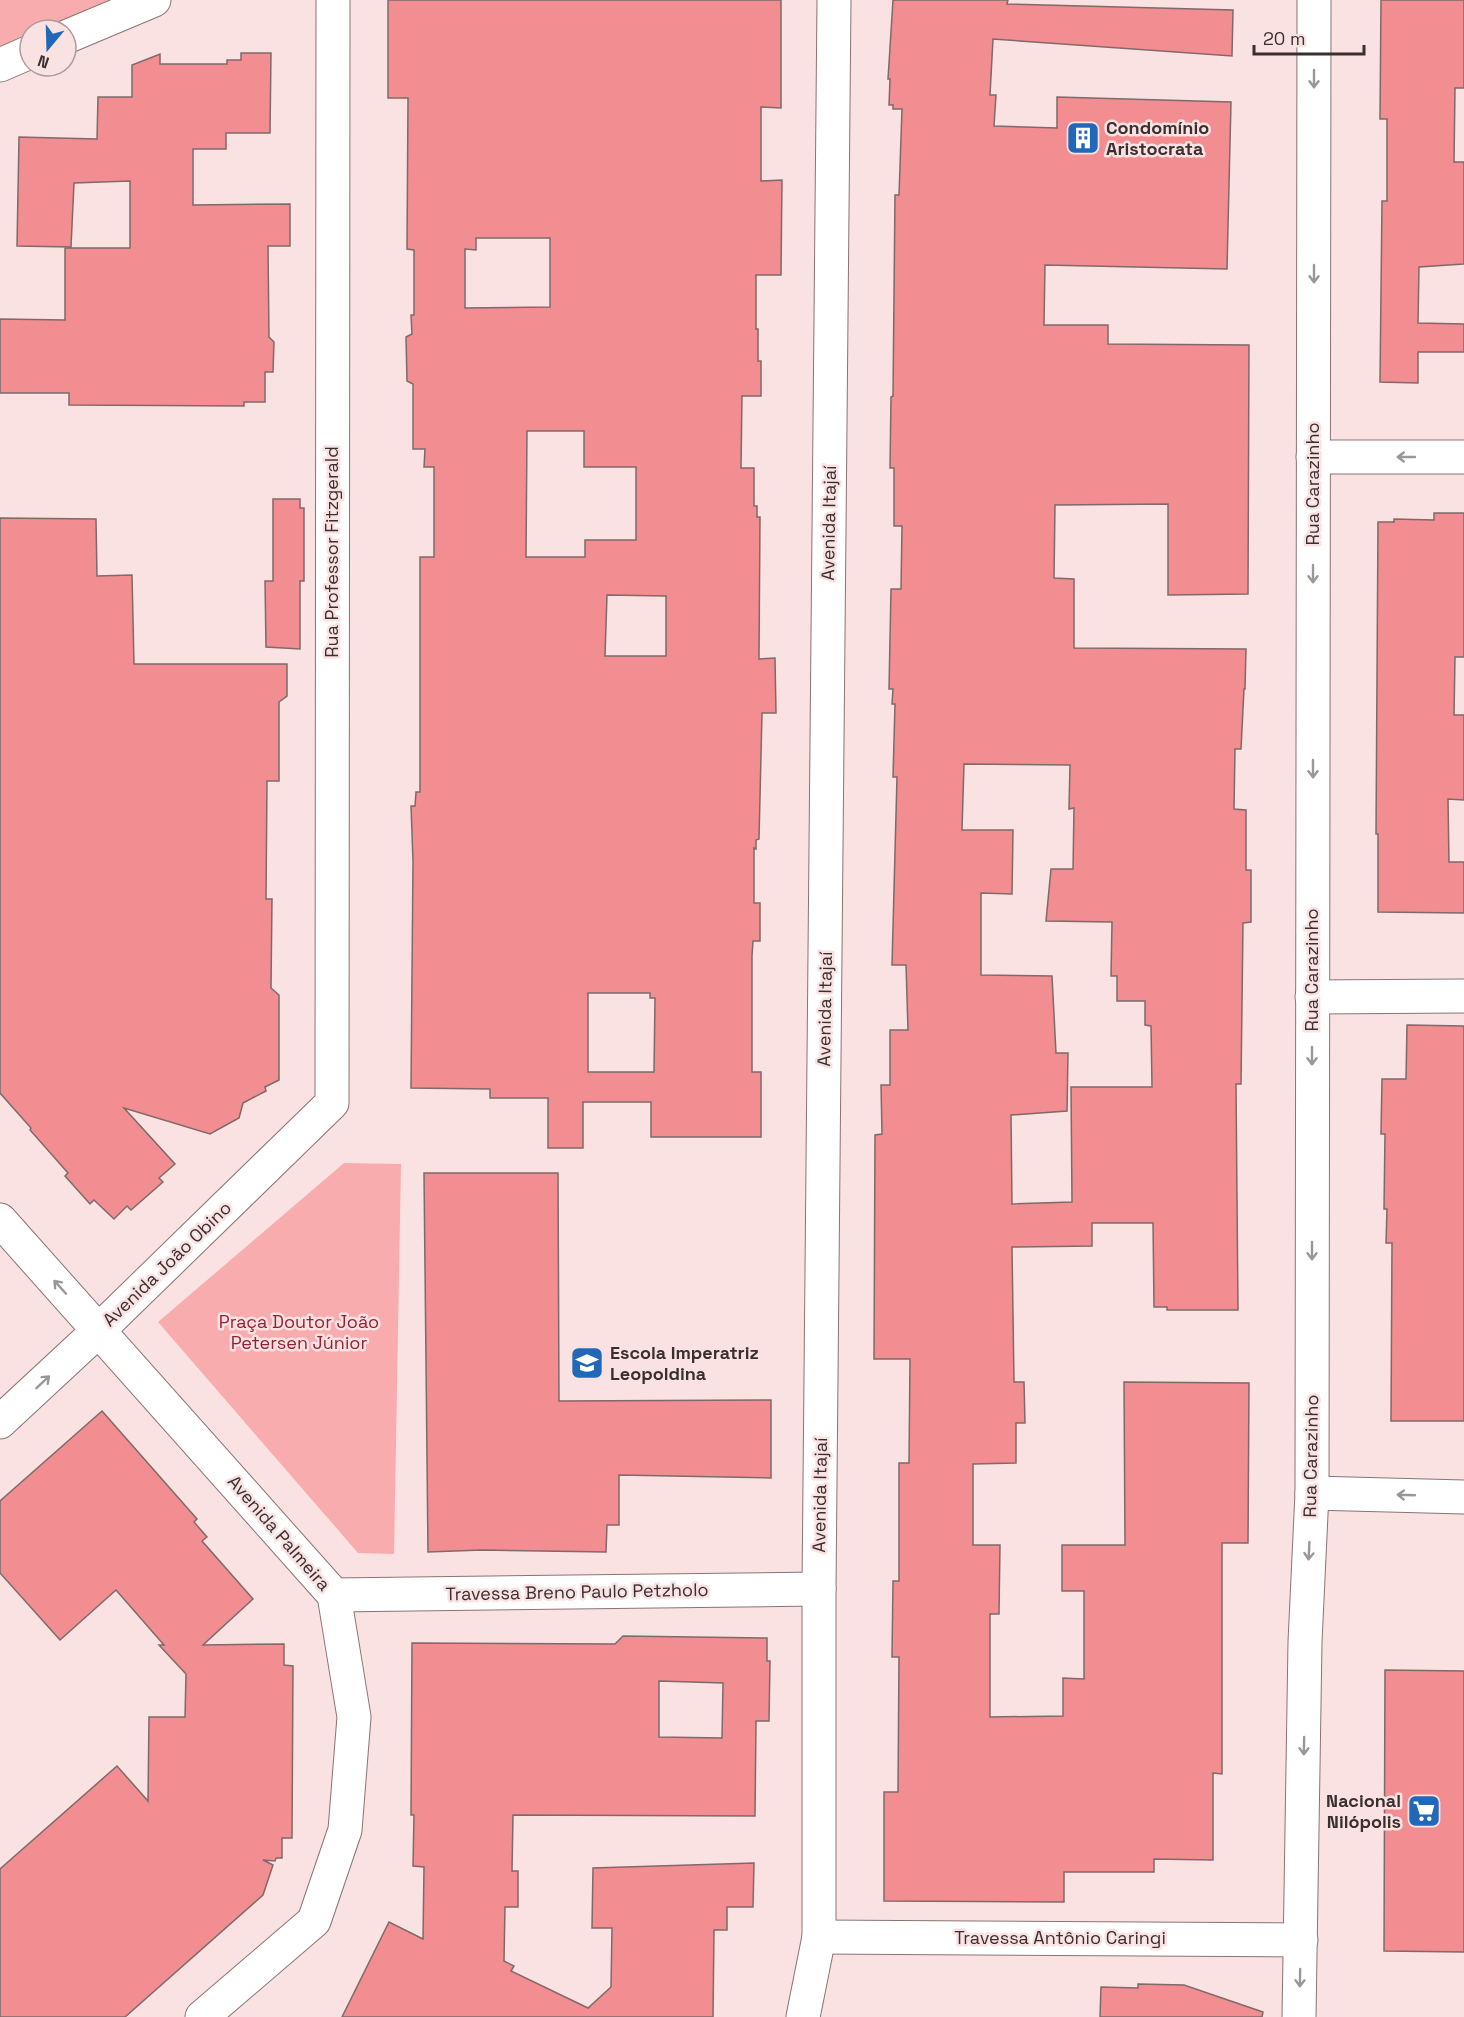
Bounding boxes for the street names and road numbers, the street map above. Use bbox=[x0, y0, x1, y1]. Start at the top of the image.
street label: Rua Carazinho bbox=[1301, 422, 1324, 546]
street label: Rua Professor Fitzgerald bbox=[320, 446, 343, 658]
street label: Avenida Itajaí bbox=[816, 465, 841, 581]
street label: Rua Carazinho bbox=[1300, 908, 1323, 1032]
street label: Avenida Itajaí bbox=[812, 951, 837, 1067]
street label: Avenida João Obino bbox=[97, 1196, 236, 1331]
street label: Rua Carazinho bbox=[1298, 1394, 1323, 1518]
street label: Avenida Itajaí bbox=[807, 1437, 832, 1553]
street label: Avenida Palmeira bbox=[223, 1470, 336, 1595]
street label: Travessa Breno Paulo Petzholo bbox=[445, 1578, 709, 1605]
street label: Travessa Antônio Caringi bbox=[954, 1926, 1166, 1949]

